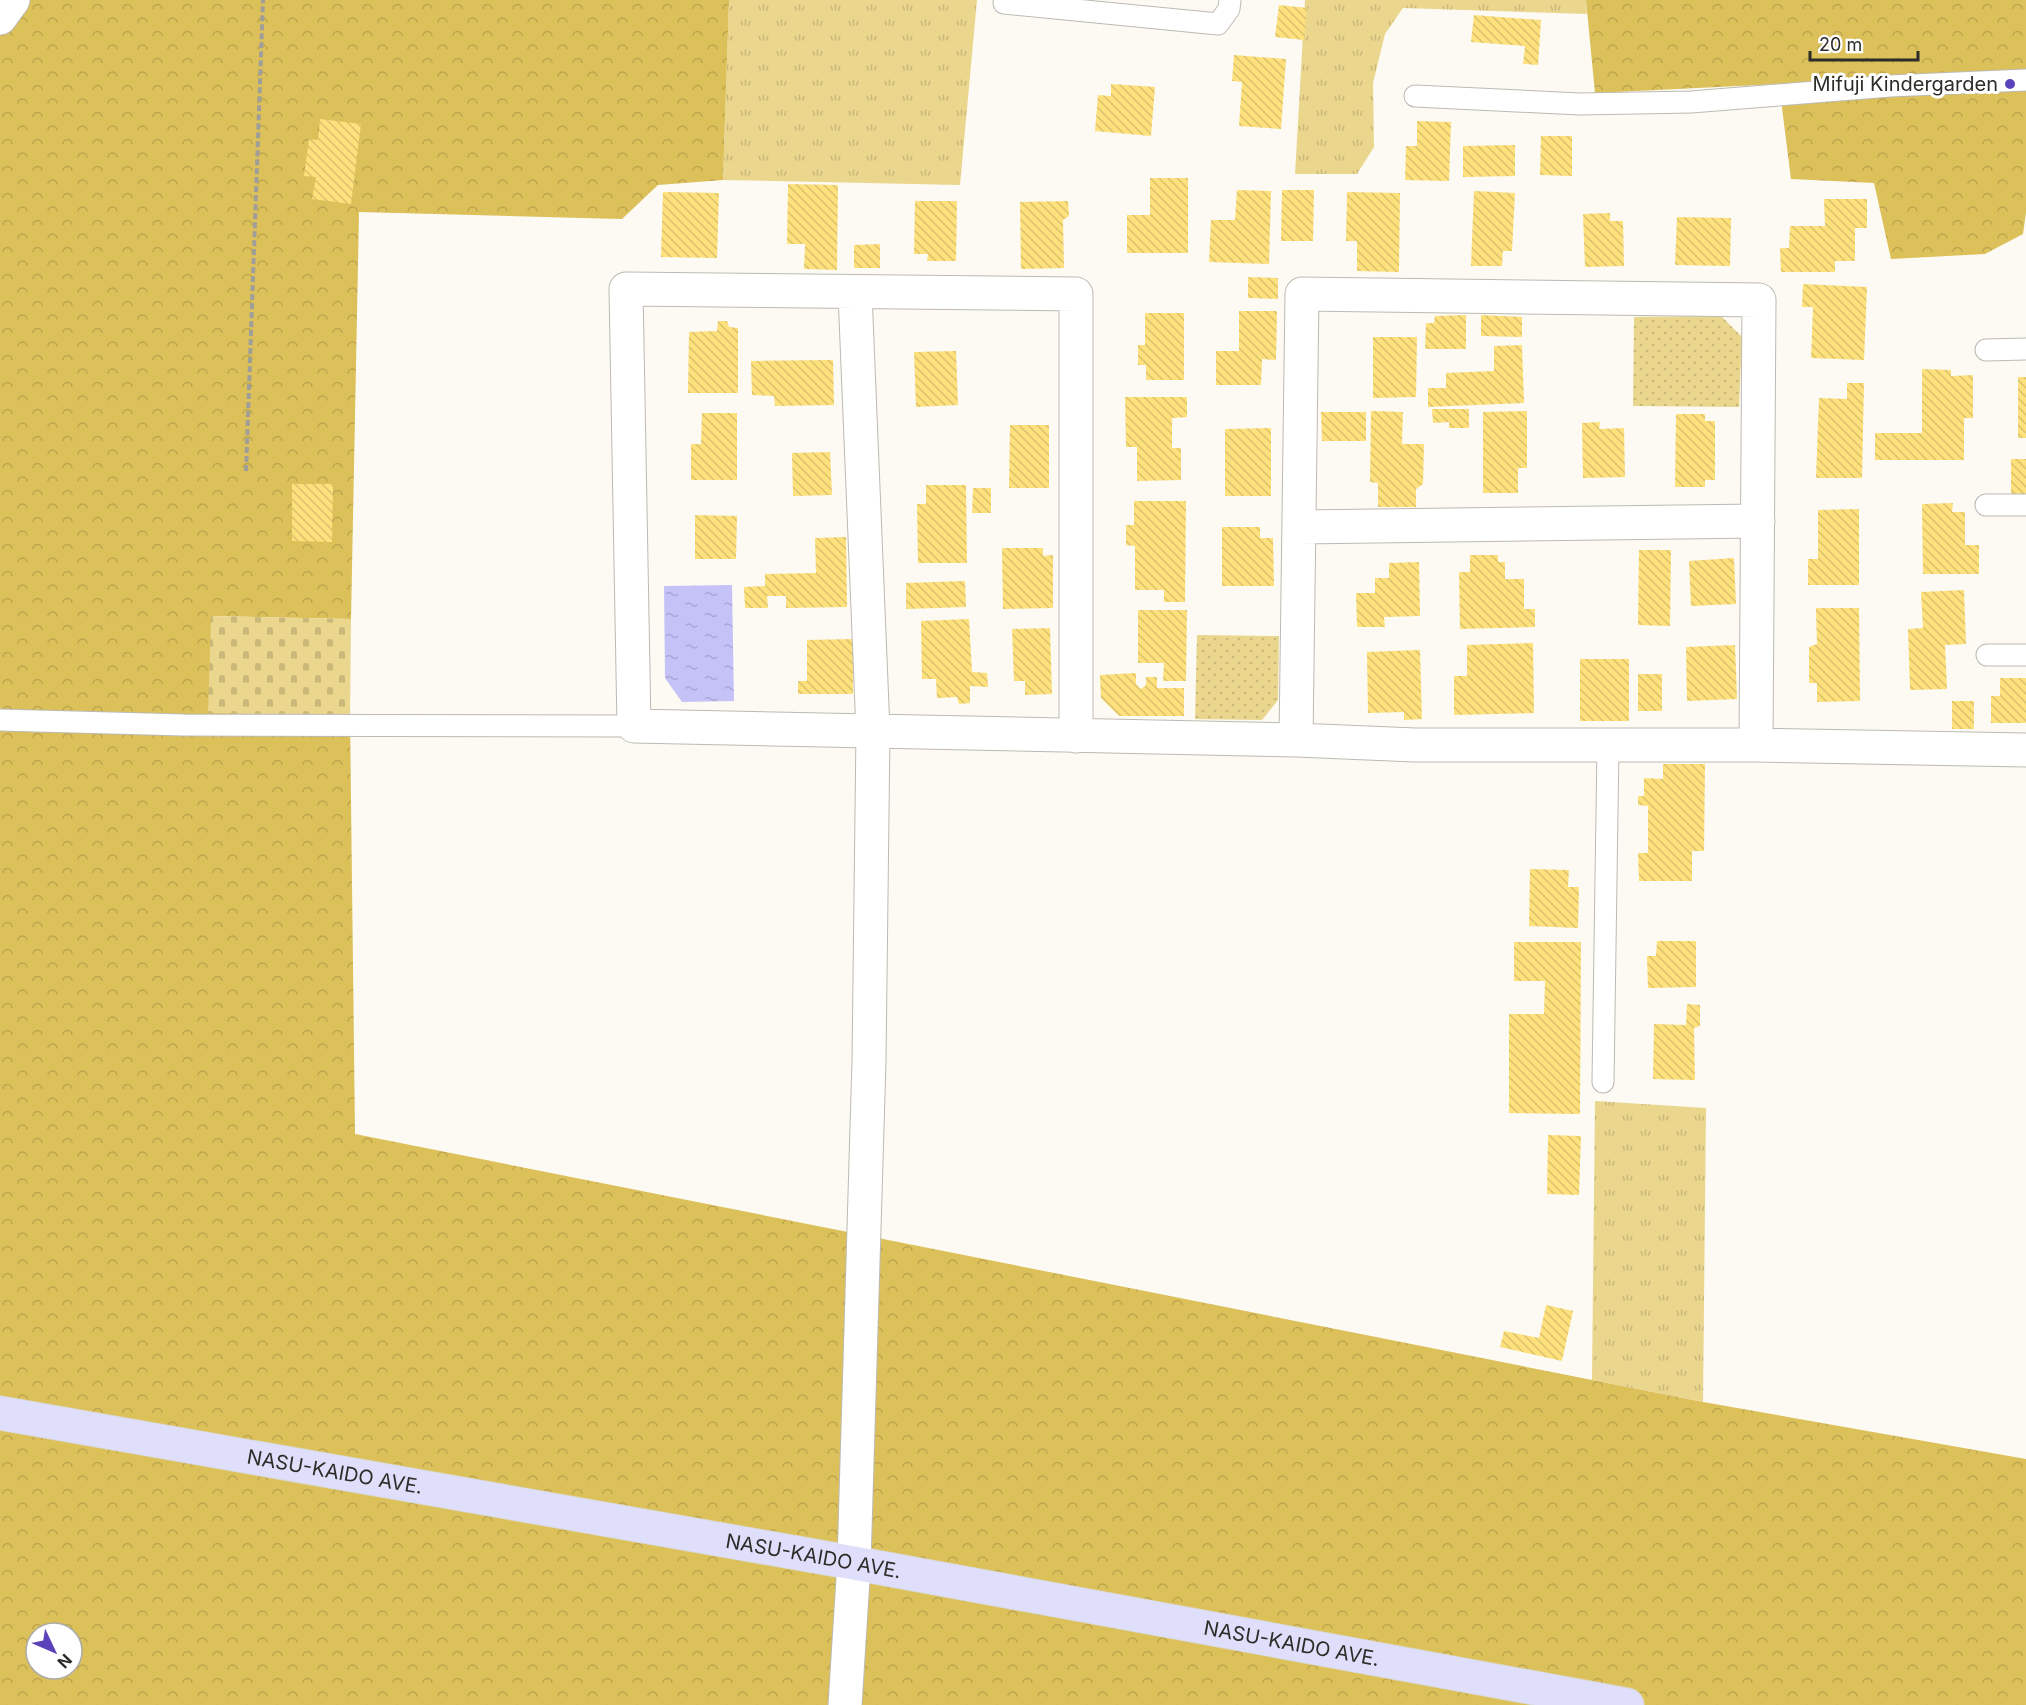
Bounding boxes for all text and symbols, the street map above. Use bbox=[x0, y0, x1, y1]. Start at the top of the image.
scale bar bbox=[1810, 24, 1918, 62]
text: 20 m bbox=[1819, 34, 1862, 55]
place label: Mifuji Kindergarden bbox=[1813, 72, 1998, 96]
marker: Mifuji Kindergarden bbox=[2003, 77, 2017, 91]
street label: NASU-KAIDO AVE. bbox=[245, 1445, 425, 1499]
street label: NASU-KAIDO AVE. bbox=[724, 1529, 903, 1583]
street label: NASU-KAIDO AVE. bbox=[1202, 1616, 1381, 1671]
north arrow bbox=[24, 1621, 84, 1681]
text: N bbox=[53, 1650, 76, 1673]

